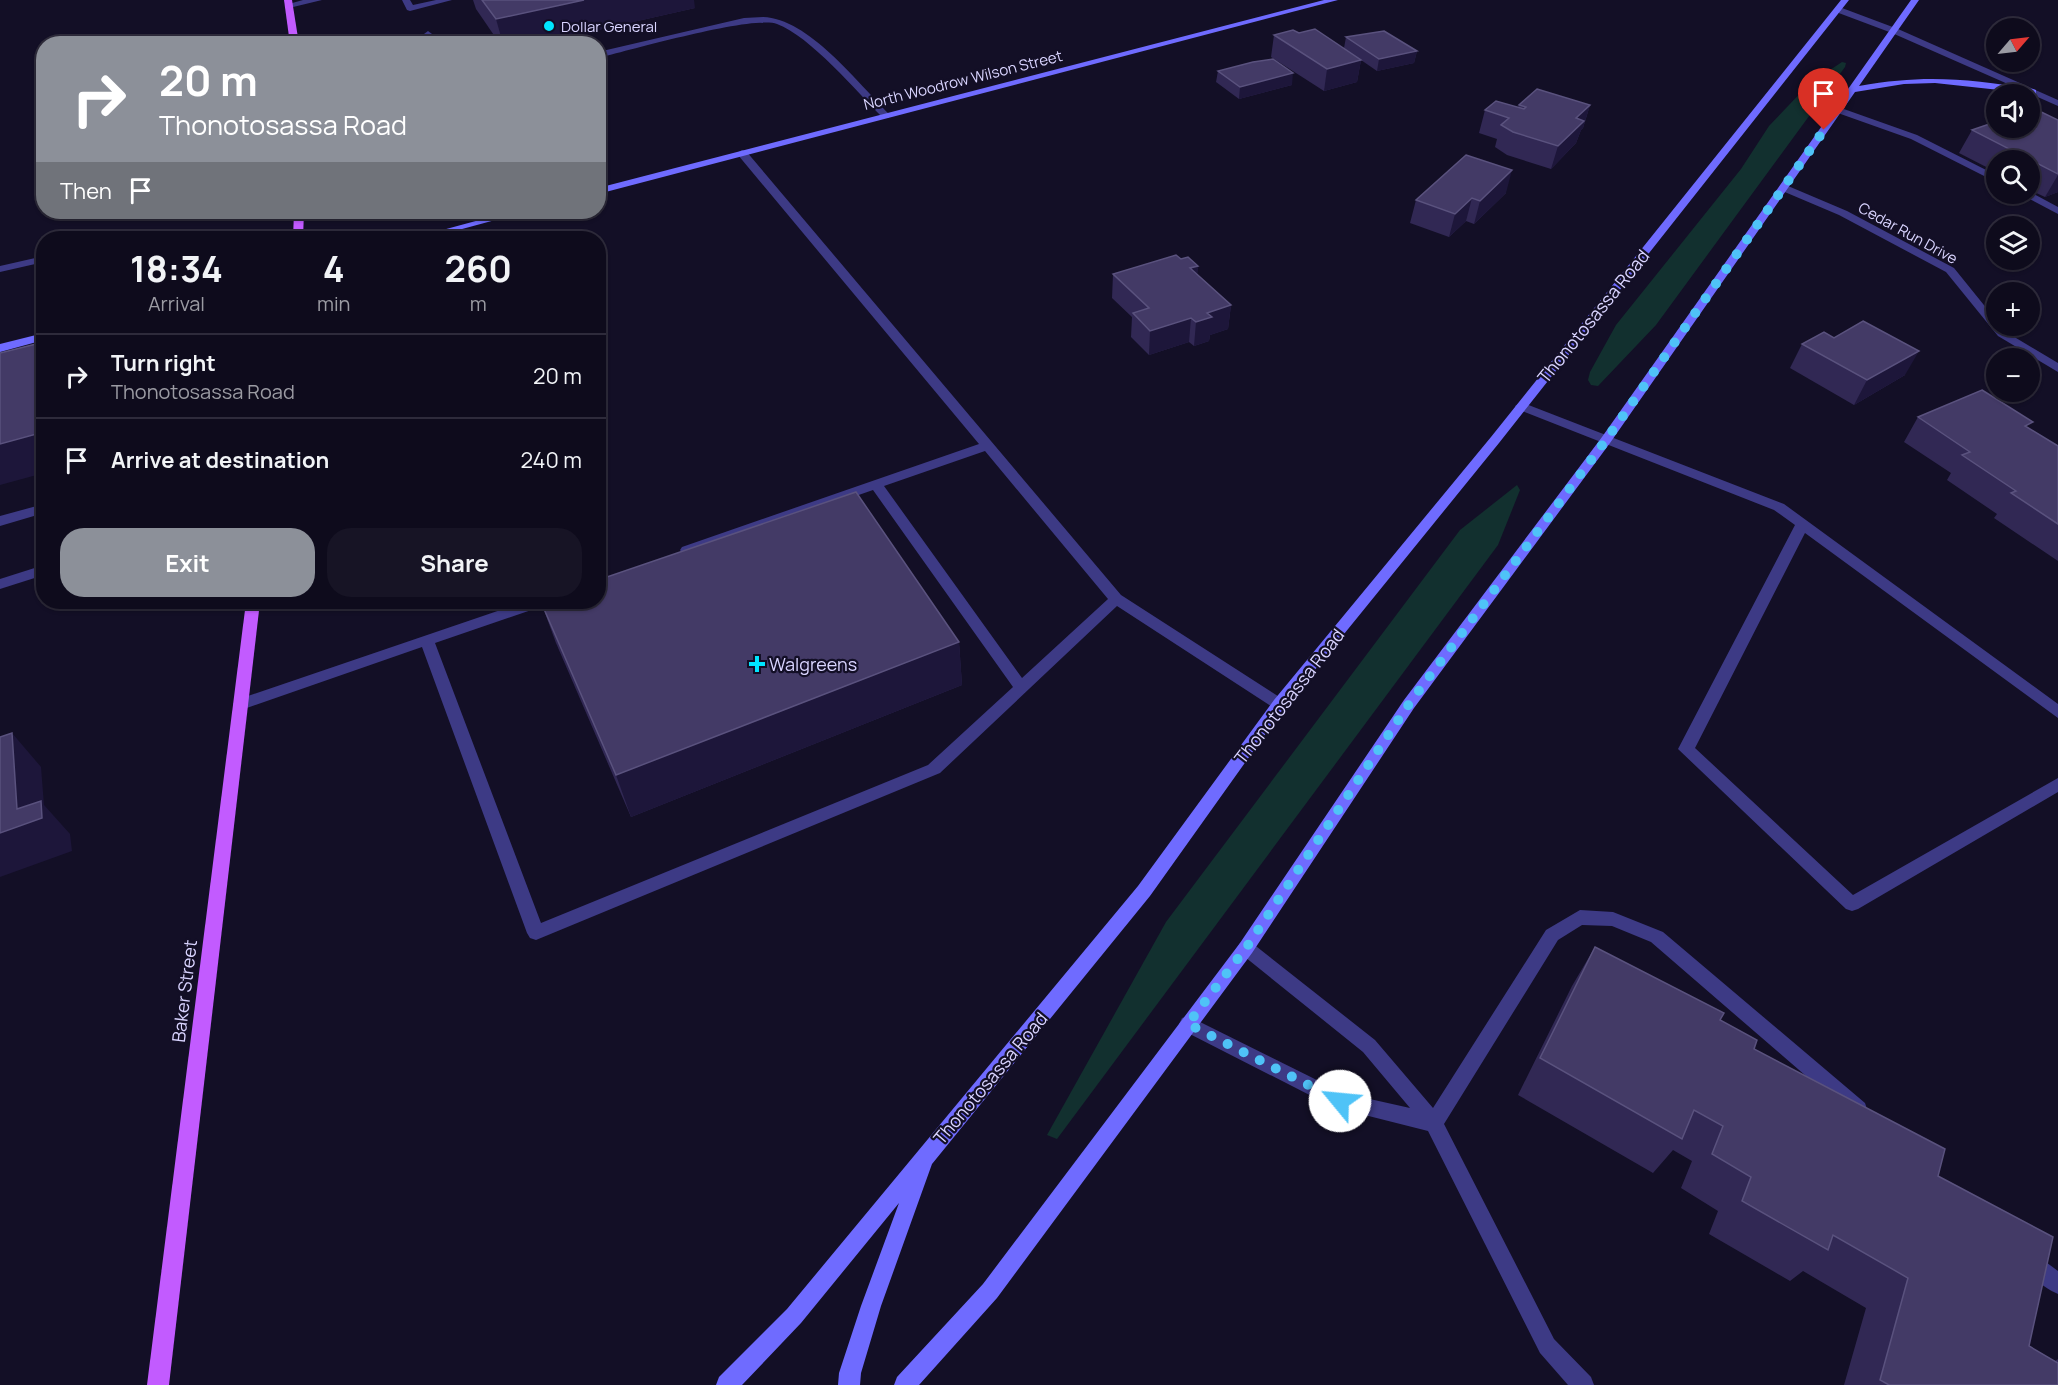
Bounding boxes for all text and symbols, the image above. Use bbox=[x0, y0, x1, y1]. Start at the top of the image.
place label: Dollar General bbox=[561, 16, 657, 37]
north arrow bbox=[1986, 18, 2040, 72]
map controls bbox=[1986, 18, 2040, 402]
marker: Dollar General bbox=[542, 19, 556, 33]
street label: North Woodrow Wilson Street bbox=[861, 45, 1065, 115]
text: 20 m bbox=[159, 51, 258, 109]
icon: right bbox=[60, 60, 138, 138]
pin bbox=[1798, 68, 1849, 130]
icon: arrive bbox=[1807, 77, 1840, 110]
button: sound bbox=[1986, 84, 2040, 138]
text: Thonotosassa Road bbox=[159, 106, 407, 143]
button: search bbox=[1986, 150, 2040, 204]
icon: arrive bbox=[124, 174, 157, 207]
text: Then bbox=[60, 176, 112, 206]
street label: Cedar Run Drive bbox=[1855, 197, 1962, 269]
button: layers bbox=[1986, 216, 2040, 270]
text: 18:34 bbox=[130, 244, 223, 293]
text: 4 bbox=[323, 244, 345, 293]
text: 260 bbox=[444, 244, 512, 293]
street label: Thonotosassa Road bbox=[1532, 244, 1654, 388]
button: + bbox=[1986, 282, 2040, 336]
text: Arrival bbox=[148, 290, 205, 317]
text: min bbox=[317, 290, 350, 317]
text: m bbox=[470, 290, 487, 317]
text: Turn right bbox=[111, 348, 216, 378]
button: − bbox=[1986, 348, 2040, 402]
icon: right bbox=[60, 360, 93, 393]
text: 20 m bbox=[533, 361, 582, 391]
text: Thonotosassa Road bbox=[111, 378, 295, 405]
icon: arrive bbox=[60, 444, 93, 477]
text: Arrive at destination bbox=[111, 445, 329, 475]
text: 240 m bbox=[520, 445, 582, 475]
button: Exit bbox=[60, 528, 315, 597]
button: Share bbox=[327, 528, 582, 597]
street label: Thonotosassa Road bbox=[1229, 623, 1349, 769]
place label: Walgreens bbox=[769, 652, 857, 676]
marker: Walgreens bbox=[750, 657, 764, 671]
street label: Baker Street bbox=[166, 938, 202, 1044]
street label: Thonotosassa Road bbox=[928, 1007, 1052, 1149]
position arrow bbox=[1308, 1069, 1372, 1133]

